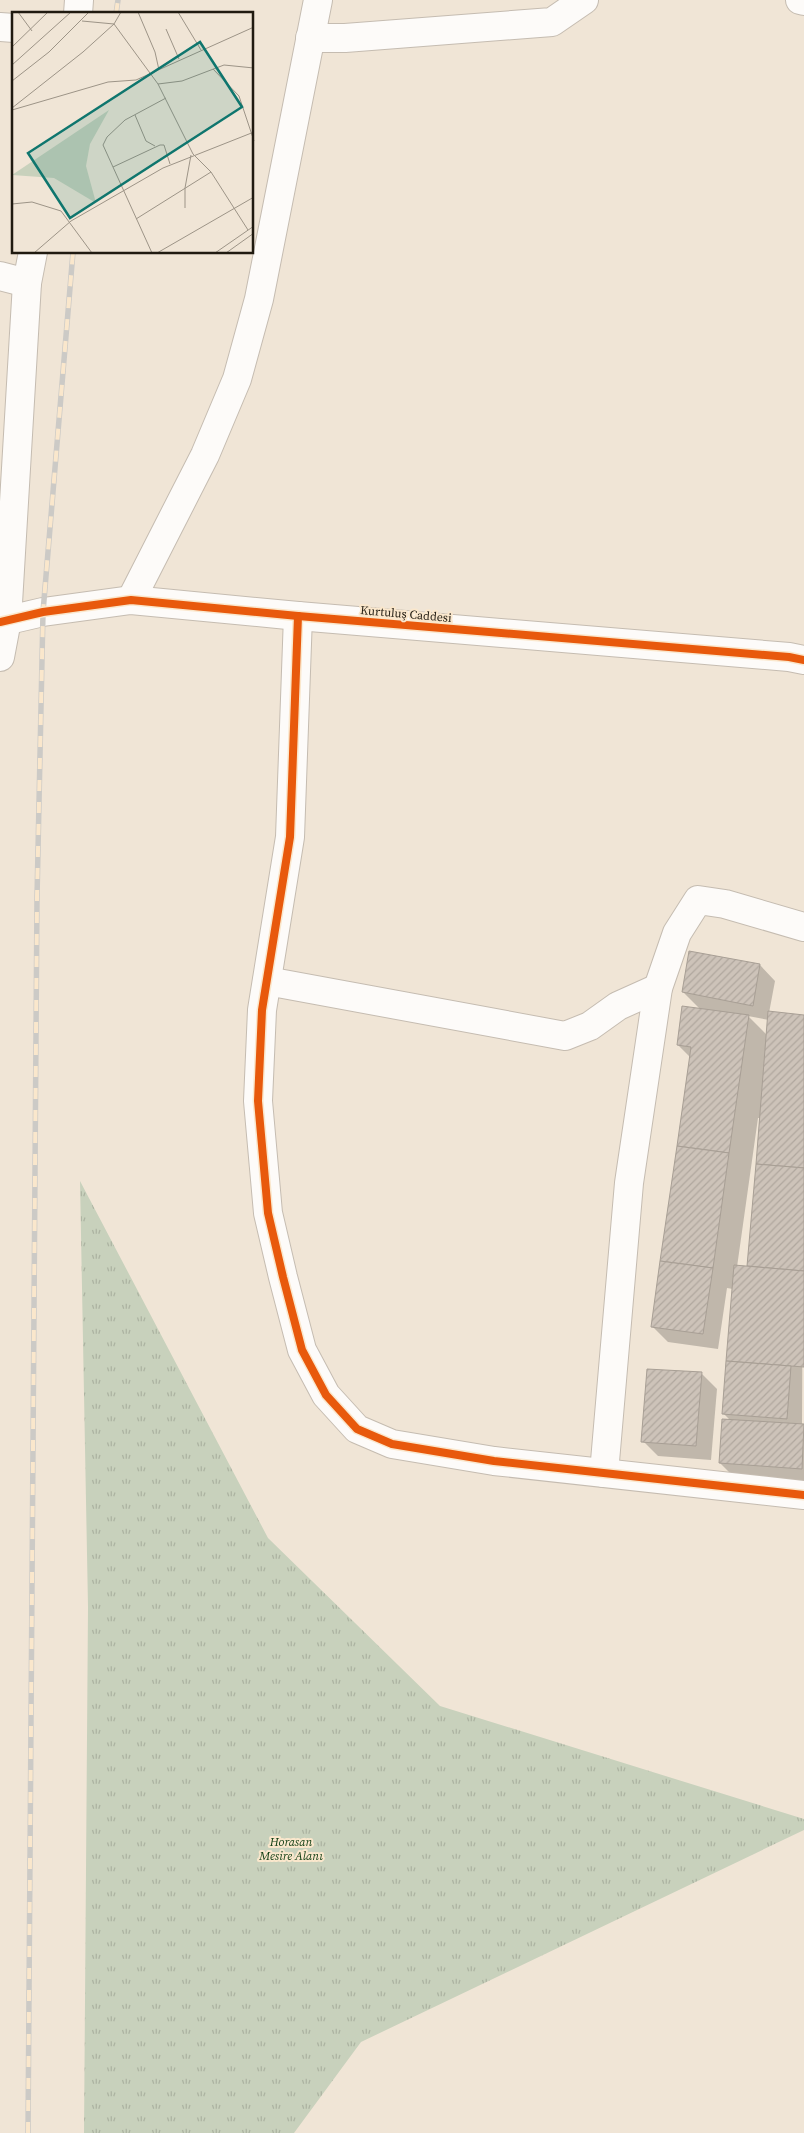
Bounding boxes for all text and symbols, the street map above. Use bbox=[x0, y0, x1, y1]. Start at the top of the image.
inset map bbox=[12, 12, 254, 254]
street label: Kurtuluş Caddesi bbox=[360, 602, 453, 626]
park label: Horasan Mesire Alanı bbox=[258, 1834, 323, 1864]

